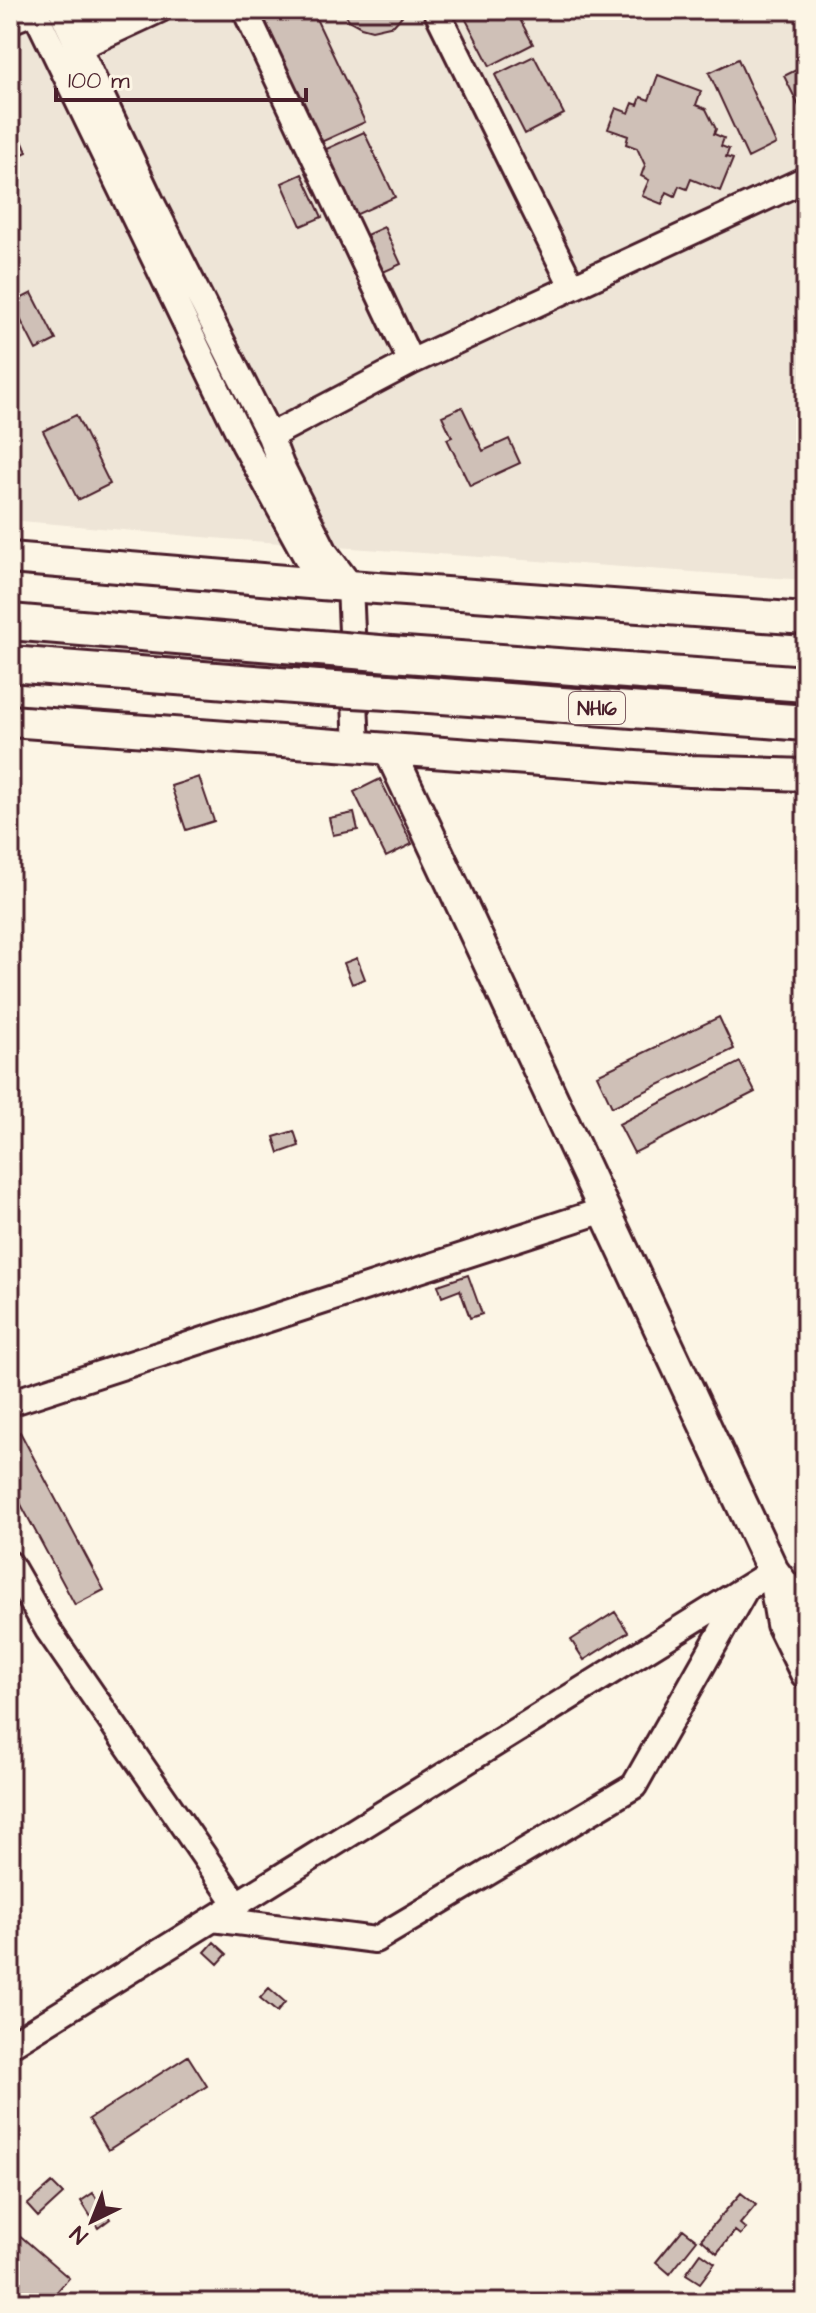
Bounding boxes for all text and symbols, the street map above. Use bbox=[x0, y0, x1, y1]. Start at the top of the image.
scale bar bbox=[56, 52, 306, 102]
text: 100 m bbox=[68, 64, 130, 98]
road number: NH16 bbox=[569, 692, 625, 724]
north arrow bbox=[52, 2181, 132, 2261]
text: N bbox=[64, 2218, 95, 2251]

